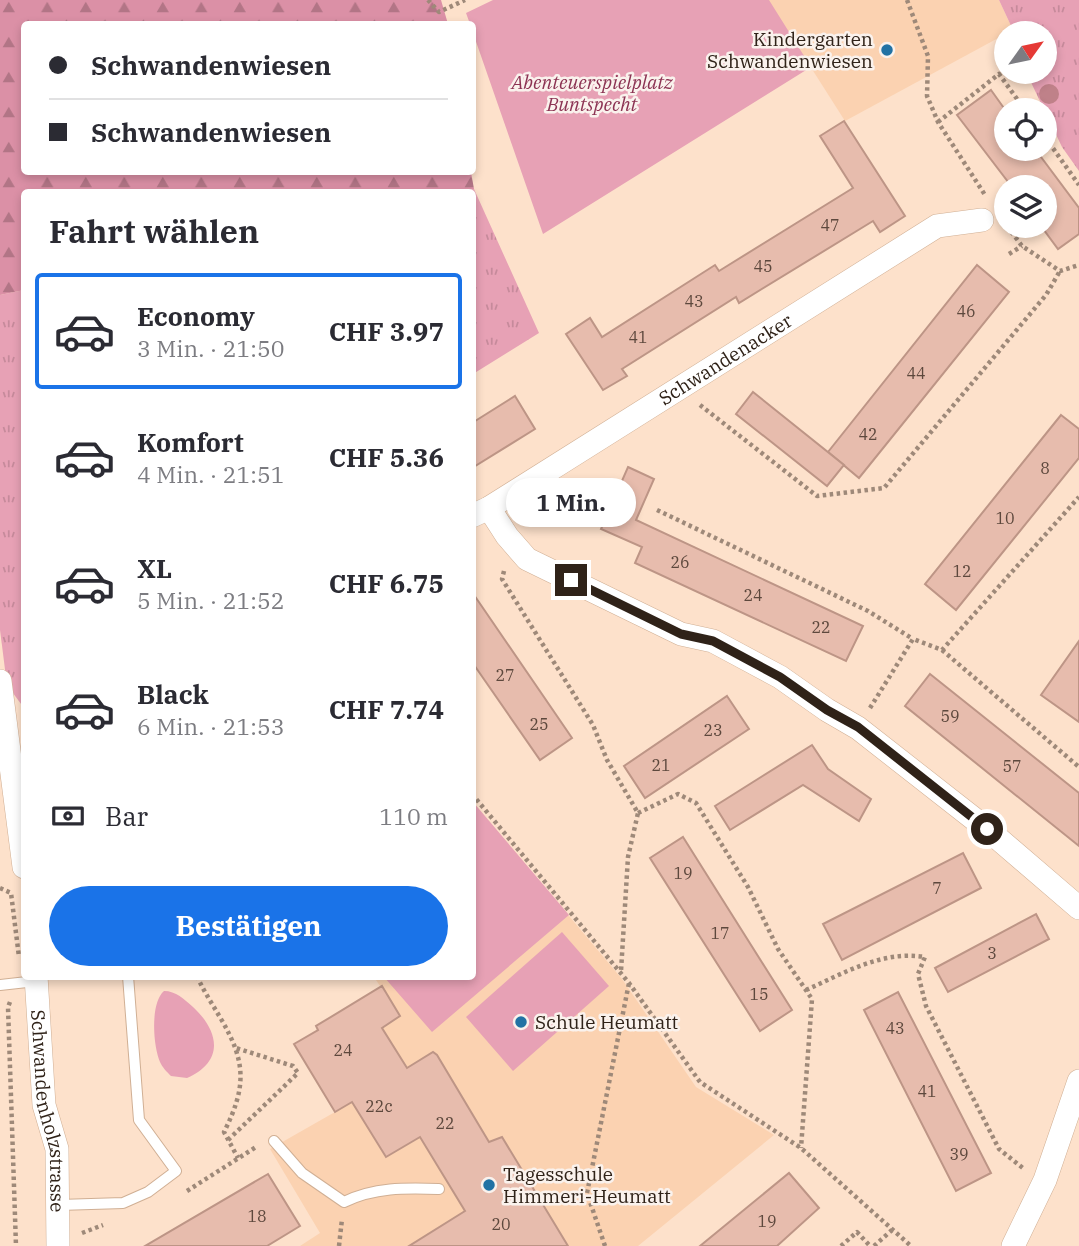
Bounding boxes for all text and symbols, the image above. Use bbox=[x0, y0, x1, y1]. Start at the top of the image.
north arrow bbox=[994, 21, 1057, 84]
map controls bbox=[994, 21, 1057, 238]
place label: Kindergarten Schwandenwiesen bbox=[707, 27, 873, 73]
marker: Kindergarten Schwandenwiesen bbox=[879, 42, 895, 58]
text: Schwandenwiesen bbox=[91, 48, 331, 82]
park label: Abenteuerspielplatz Buntspecht bbox=[509, 70, 673, 116]
button: locate bbox=[994, 98, 1057, 161]
text: Schwandenwiesen bbox=[91, 115, 331, 149]
button: layers bbox=[994, 175, 1057, 238]
text: Fahrt wählen bbox=[49, 210, 259, 252]
house number: 47 bbox=[820, 215, 840, 235]
house number: 45 bbox=[753, 256, 773, 276]
house number: 43 bbox=[684, 291, 704, 311]
text: Economy bbox=[137, 299, 255, 333]
icon: car bbox=[53, 300, 116, 363]
house number: 46 bbox=[956, 301, 976, 321]
street label: Schwandenacker bbox=[654, 308, 797, 410]
text: CHF 3.97 bbox=[329, 314, 444, 348]
house number: 41 bbox=[628, 327, 648, 347]
text: 3 Min. · 21:50 bbox=[137, 333, 284, 363]
house number: 44 bbox=[906, 363, 926, 383]
house number: 42 bbox=[858, 424, 878, 444]
text: Komfort bbox=[137, 425, 244, 459]
icon: car bbox=[53, 426, 116, 489]
text: CHF 5.36 bbox=[329, 440, 444, 474]
house number: 8 bbox=[1040, 458, 1050, 478]
text: 4 Min. · 21:51 bbox=[137, 459, 284, 489]
callout: 1 Min. bbox=[506, 478, 636, 528]
text: 1 Min. bbox=[536, 487, 606, 517]
house number: 10 bbox=[995, 508, 1015, 528]
text: XL bbox=[137, 551, 172, 585]
icon: car bbox=[53, 552, 116, 615]
house number: 26 bbox=[670, 552, 690, 572]
house number: 12 bbox=[952, 561, 972, 581]
route end bbox=[555, 564, 587, 596]
text: CHF 6.75 bbox=[329, 566, 444, 600]
text: 5 Min. · 21:52 bbox=[137, 585, 284, 615]
house number: 24 bbox=[743, 585, 763, 605]
house number: 22 bbox=[811, 617, 831, 637]
house number: 27 bbox=[495, 665, 515, 685]
text: Black bbox=[137, 677, 209, 711]
icon: car bbox=[53, 678, 116, 741]
text: CHF 7.74 bbox=[329, 692, 444, 726]
house number: 59 bbox=[940, 706, 960, 726]
text: 6 Min. · 21:53 bbox=[137, 711, 284, 741]
house number: 25 bbox=[529, 714, 549, 734]
house number: 23 bbox=[703, 720, 723, 740]
house number: 21 bbox=[651, 755, 671, 775]
house number: 57 bbox=[1002, 756, 1022, 776]
icon: cash bbox=[49, 797, 87, 835]
text: Bar bbox=[105, 799, 148, 833]
text: 110 m bbox=[379, 801, 448, 831]
route start bbox=[971, 813, 1003, 845]
house number: 19 bbox=[673, 863, 693, 883]
house number: 7 bbox=[932, 878, 942, 898]
button: Bestätigen bbox=[49, 886, 448, 966]
house number: 17 bbox=[710, 923, 730, 943]
house number: 3 bbox=[987, 943, 997, 963]
house number: 15 bbox=[749, 984, 769, 1004]
street label: Schwandenholzstrasse bbox=[26, 1009, 70, 1212]
place label: Schule Heumatt bbox=[535, 1010, 679, 1034]
marker: Schule Heumatt bbox=[513, 1014, 529, 1030]
house number: 43 bbox=[885, 1018, 905, 1038]
house number: 24 bbox=[333, 1040, 353, 1060]
house number: 41 bbox=[917, 1081, 937, 1101]
house number: 22c bbox=[365, 1096, 393, 1116]
house number: 22 bbox=[435, 1113, 455, 1133]
house number: 39 bbox=[949, 1144, 969, 1164]
place label: Tagesschule Himmeri-Heumatt bbox=[503, 1162, 671, 1208]
marker: Tagesschule Himmeri-Heumatt bbox=[481, 1177, 497, 1193]
house number: 18 bbox=[247, 1206, 267, 1226]
house number: 19 bbox=[757, 1211, 777, 1231]
house number: 20 bbox=[491, 1214, 511, 1234]

